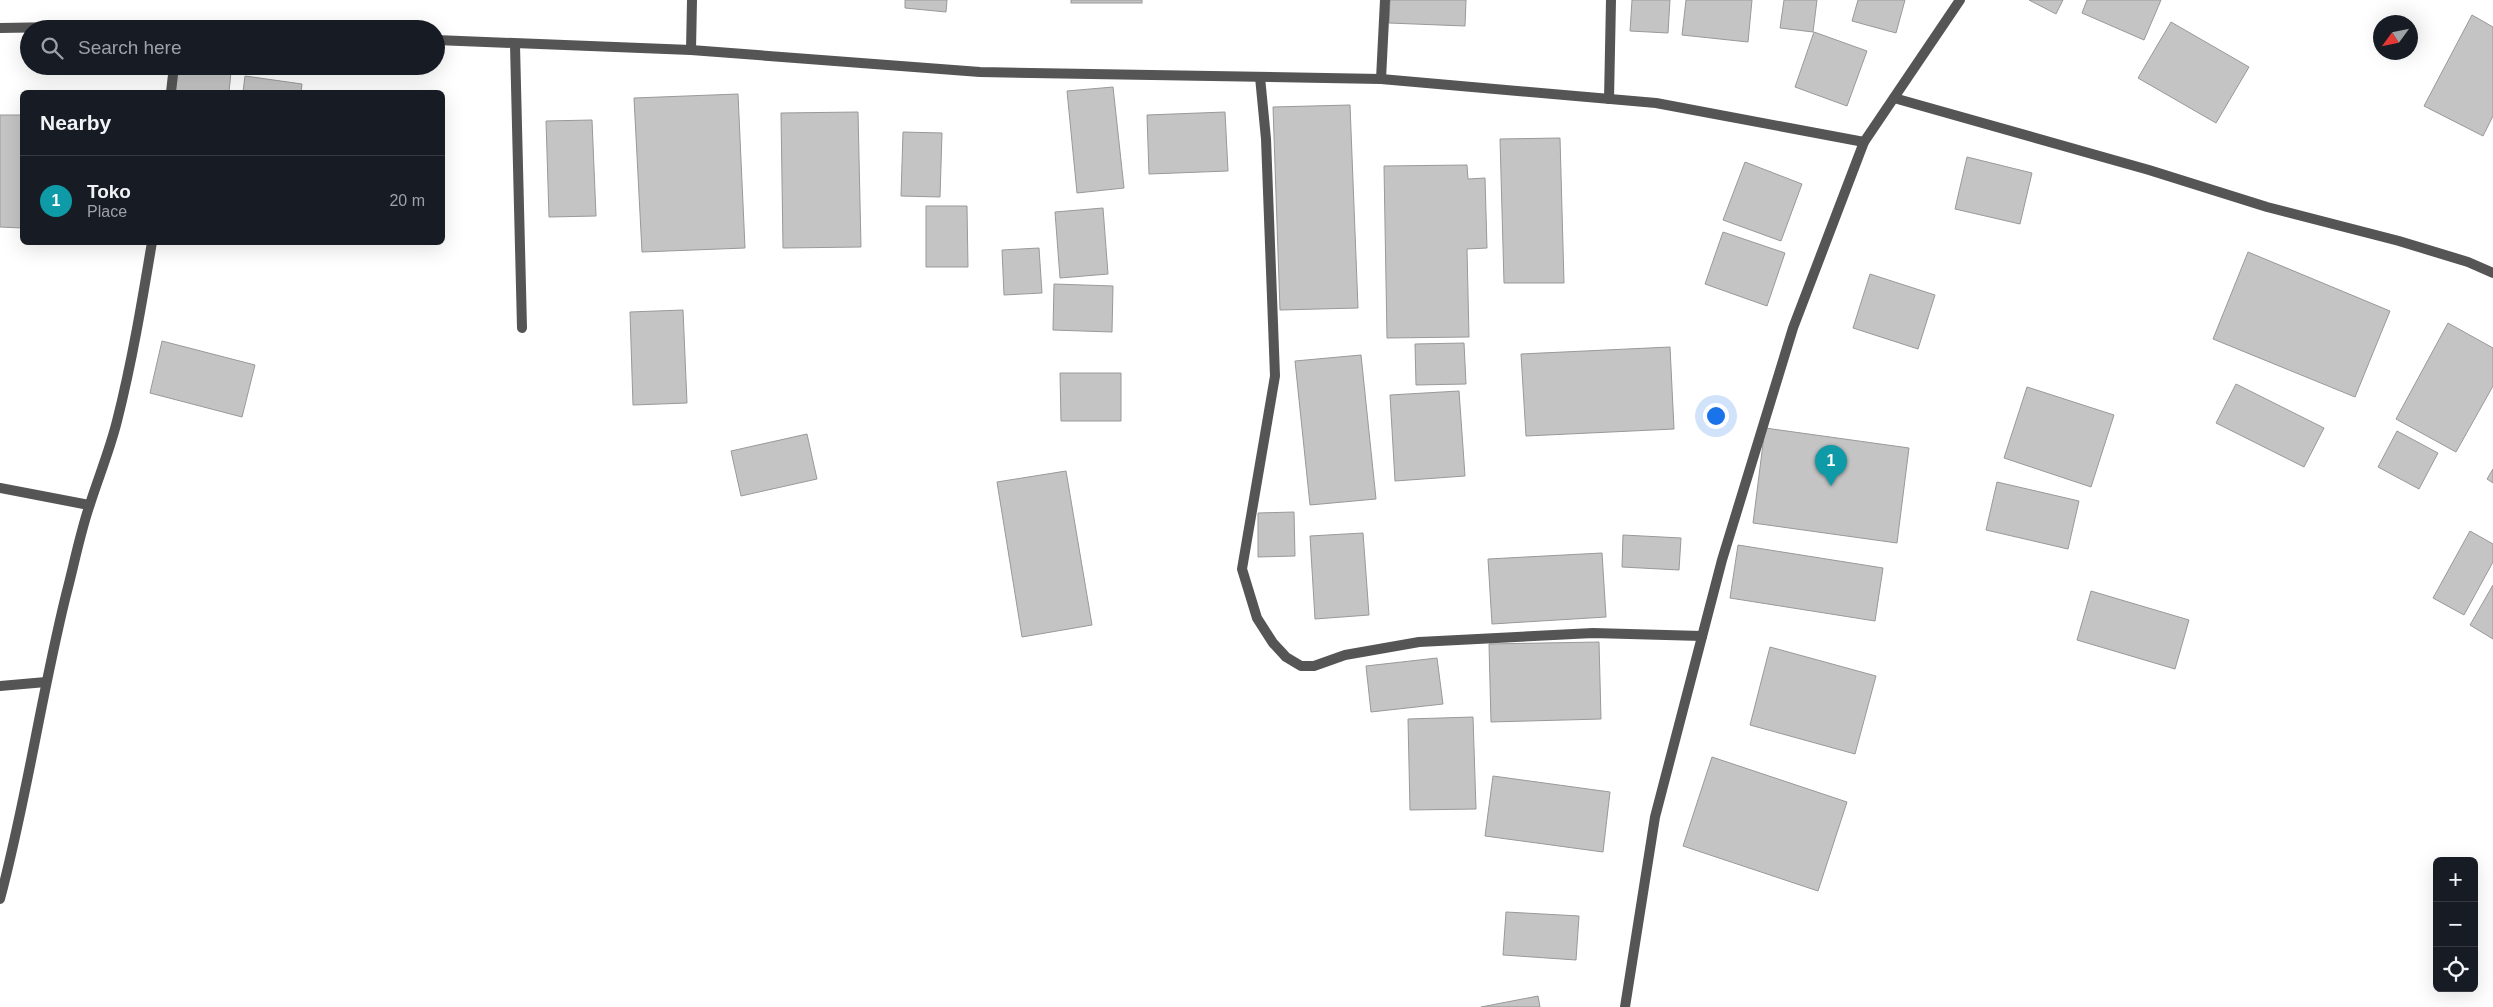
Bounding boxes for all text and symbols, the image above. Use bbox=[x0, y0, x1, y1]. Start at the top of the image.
north arrow bbox=[2373, 15, 2418, 60]
search box bbox=[20, 20, 445, 75]
icon: search bbox=[38, 34, 66, 62]
text: Search here bbox=[78, 37, 182, 58]
text: Nearby bbox=[40, 111, 111, 134]
text: Toko bbox=[87, 181, 131, 202]
text: 1 bbox=[52, 192, 60, 209]
text: 20 m bbox=[389, 192, 425, 209]
text: Place bbox=[87, 203, 127, 220]
your location bbox=[1703, 403, 1729, 429]
pin: 1 bbox=[1815, 445, 1847, 486]
map controls bbox=[2433, 857, 2478, 992]
button: + bbox=[2433, 857, 2478, 902]
button: − bbox=[2433, 902, 2478, 947]
button: locate bbox=[2433, 947, 2478, 992]

